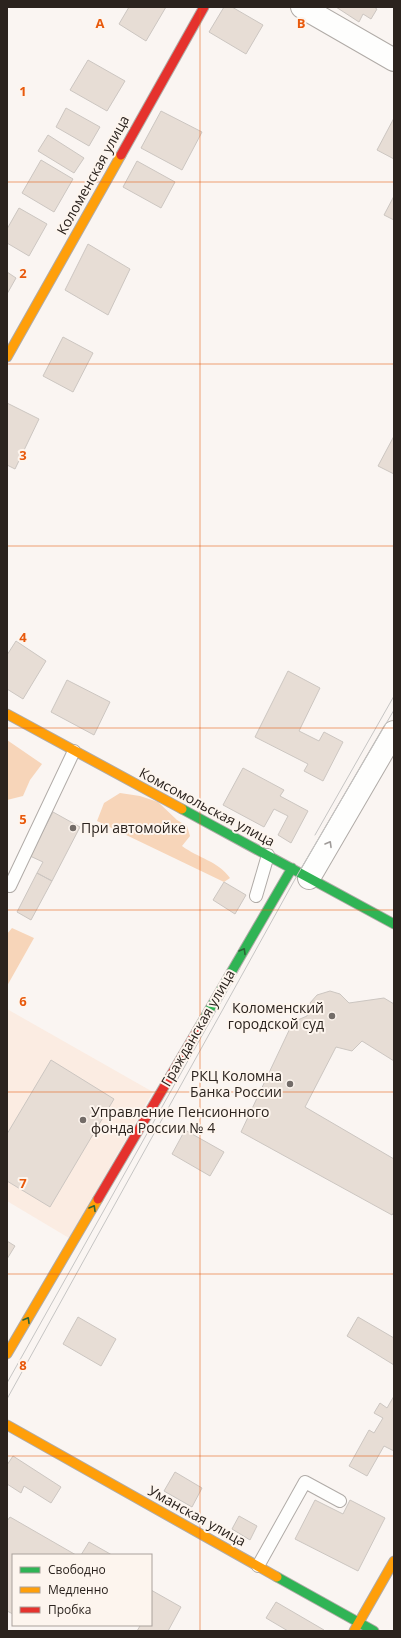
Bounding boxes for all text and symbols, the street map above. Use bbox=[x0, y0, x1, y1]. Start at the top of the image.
text: A bbox=[96, 14, 105, 32]
text: B bbox=[297, 14, 306, 32]
text: 1 bbox=[19, 82, 27, 100]
street label: Коломенская улица bbox=[52, 112, 133, 238]
text: 2 bbox=[19, 264, 27, 282]
text: 3 bbox=[19, 446, 27, 464]
text: 4 bbox=[19, 628, 27, 646]
street label: Комсомольская улица bbox=[136, 763, 278, 850]
text: 5 bbox=[19, 810, 27, 828]
place label: При автомойке bbox=[81, 818, 186, 837]
marker: При автомойке bbox=[68, 823, 78, 833]
one-way arrow bbox=[324, 841, 331, 848]
one-way arrow bbox=[239, 948, 246, 955]
street label: Гражданская улица bbox=[156, 966, 239, 1090]
text: 6 bbox=[19, 992, 27, 1010]
place label: Коломенский городской суд bbox=[228, 998, 324, 1033]
marker: Коломенский городской суд bbox=[327, 1011, 337, 1021]
place label: РКЦ Коломна Банка России bbox=[190, 1066, 282, 1101]
marker: РКЦ Коломна Банка России bbox=[285, 1079, 295, 1089]
place label: Управление Пенсионного фонда России № 4 bbox=[91, 1102, 269, 1137]
marker: Управление Пенсионного фонда России № 4 bbox=[78, 1115, 88, 1125]
text: 7 bbox=[19, 1174, 27, 1192]
one-way arrow bbox=[88, 1205, 95, 1212]
one-way arrow bbox=[22, 1317, 29, 1324]
text: 8 bbox=[19, 1356, 27, 1374]
street label: Уманская улица bbox=[145, 1481, 250, 1550]
legend bbox=[12, 1554, 152, 1626]
text: Свободно bbox=[48, 1561, 106, 1578]
text: Медленно bbox=[48, 1581, 108, 1598]
text: Пробка bbox=[48, 1601, 91, 1618]

